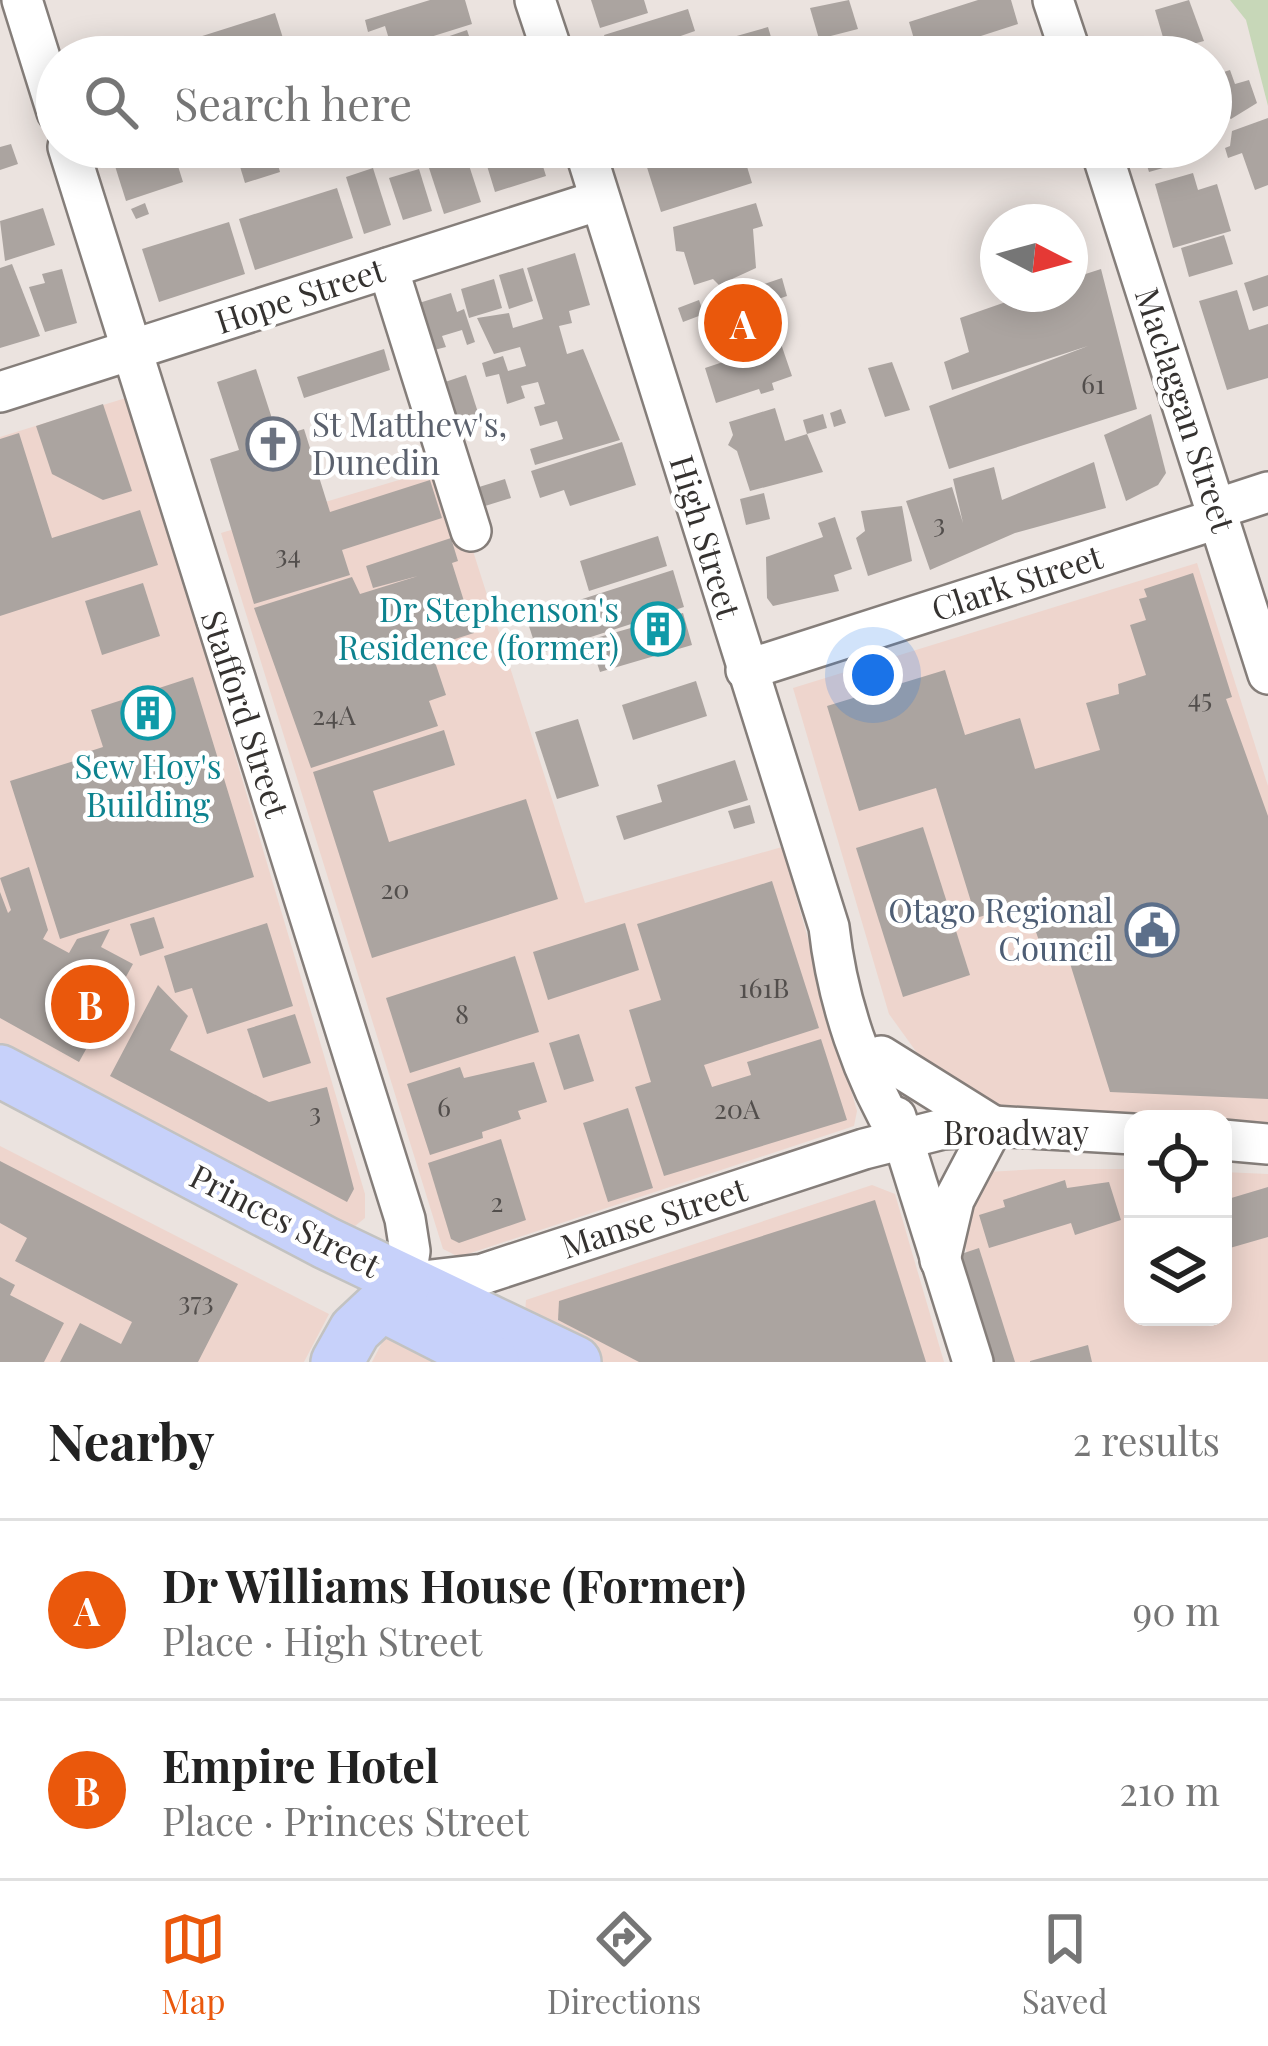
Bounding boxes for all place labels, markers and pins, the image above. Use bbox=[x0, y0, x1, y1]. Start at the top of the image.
pin: A bbox=[704, 278, 782, 368]
place label: St Matthew's, Dunedin bbox=[312, 401, 507, 483]
church icon: St Matthew's, Dunedin bbox=[245, 416, 301, 472]
place label: Dr Stephenson's Residence (former) bbox=[338, 586, 619, 668]
building icon: Dr Stephenson's Residence (former) bbox=[630, 601, 686, 657]
building icon: Sew Hoy's Building bbox=[120, 685, 176, 741]
place label: Sew Hoy's Building bbox=[75, 743, 221, 825]
place label: Otago Regional Council bbox=[888, 887, 1113, 969]
public building icon: Otago Regional Council bbox=[1124, 902, 1180, 958]
pin: B bbox=[51, 959, 129, 1049]

